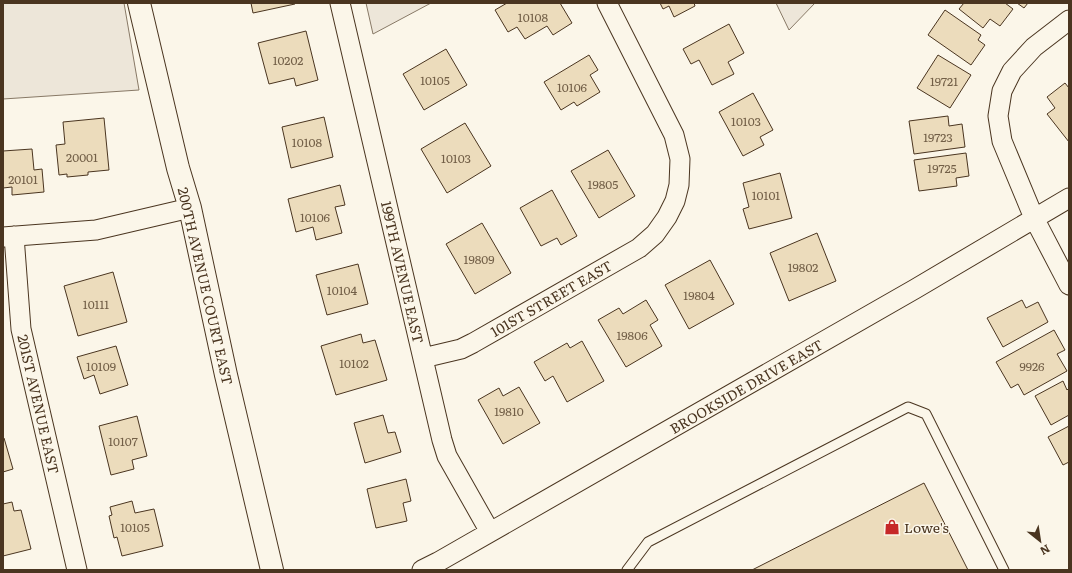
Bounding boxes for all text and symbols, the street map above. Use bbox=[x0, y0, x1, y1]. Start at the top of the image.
house number: 10108 bbox=[518, 8, 549, 26]
house number: 10202 bbox=[273, 51, 303, 69]
house number: 10105 bbox=[420, 71, 450, 89]
house number: 19721 bbox=[930, 72, 958, 90]
house number: 10106 bbox=[557, 78, 588, 96]
house number: 10103 bbox=[731, 112, 761, 130]
house number: 19723 bbox=[923, 128, 953, 146]
house number: 10108 bbox=[292, 133, 323, 151]
house number: 20001 bbox=[66, 148, 98, 166]
house number: 10103 bbox=[441, 149, 471, 167]
house number: 19725 bbox=[927, 159, 957, 177]
house number: 20101 bbox=[8, 170, 38, 188]
house number: 19805 bbox=[588, 175, 618, 193]
street label: 200TH AVENUE COURT EAST bbox=[173, 185, 239, 387]
house number: 10101 bbox=[752, 186, 780, 204]
street label: 199TH AVENUE EAST bbox=[377, 199, 429, 345]
house number: 10106 bbox=[300, 208, 331, 226]
house number: 19809 bbox=[464, 250, 494, 268]
street label: 101ST STREET EAST bbox=[486, 255, 616, 341]
house number: 19802 bbox=[788, 258, 818, 276]
house number: 10104 bbox=[327, 281, 358, 299]
house number: 19804 bbox=[683, 286, 715, 304]
house number: 10111 bbox=[83, 295, 109, 313]
house number: 19806 bbox=[616, 326, 648, 344]
street label: 201ST AVENUE EAST bbox=[13, 332, 65, 476]
street label: BROOKSIDE DRIVE EAST bbox=[666, 334, 826, 438]
house number: 10102 bbox=[339, 354, 369, 372]
house number: 10109 bbox=[86, 357, 116, 375]
house number: 9926 bbox=[1020, 357, 1045, 375]
house number: 19810 bbox=[494, 402, 524, 420]
house number: 10107 bbox=[108, 432, 138, 450]
place label: Lowe's bbox=[904, 517, 949, 537]
house number: 10105 bbox=[120, 518, 150, 536]
shop icon: Lowe's bbox=[883, 518, 901, 536]
north arrow bbox=[1020, 521, 1060, 561]
text: N bbox=[1038, 541, 1053, 560]

